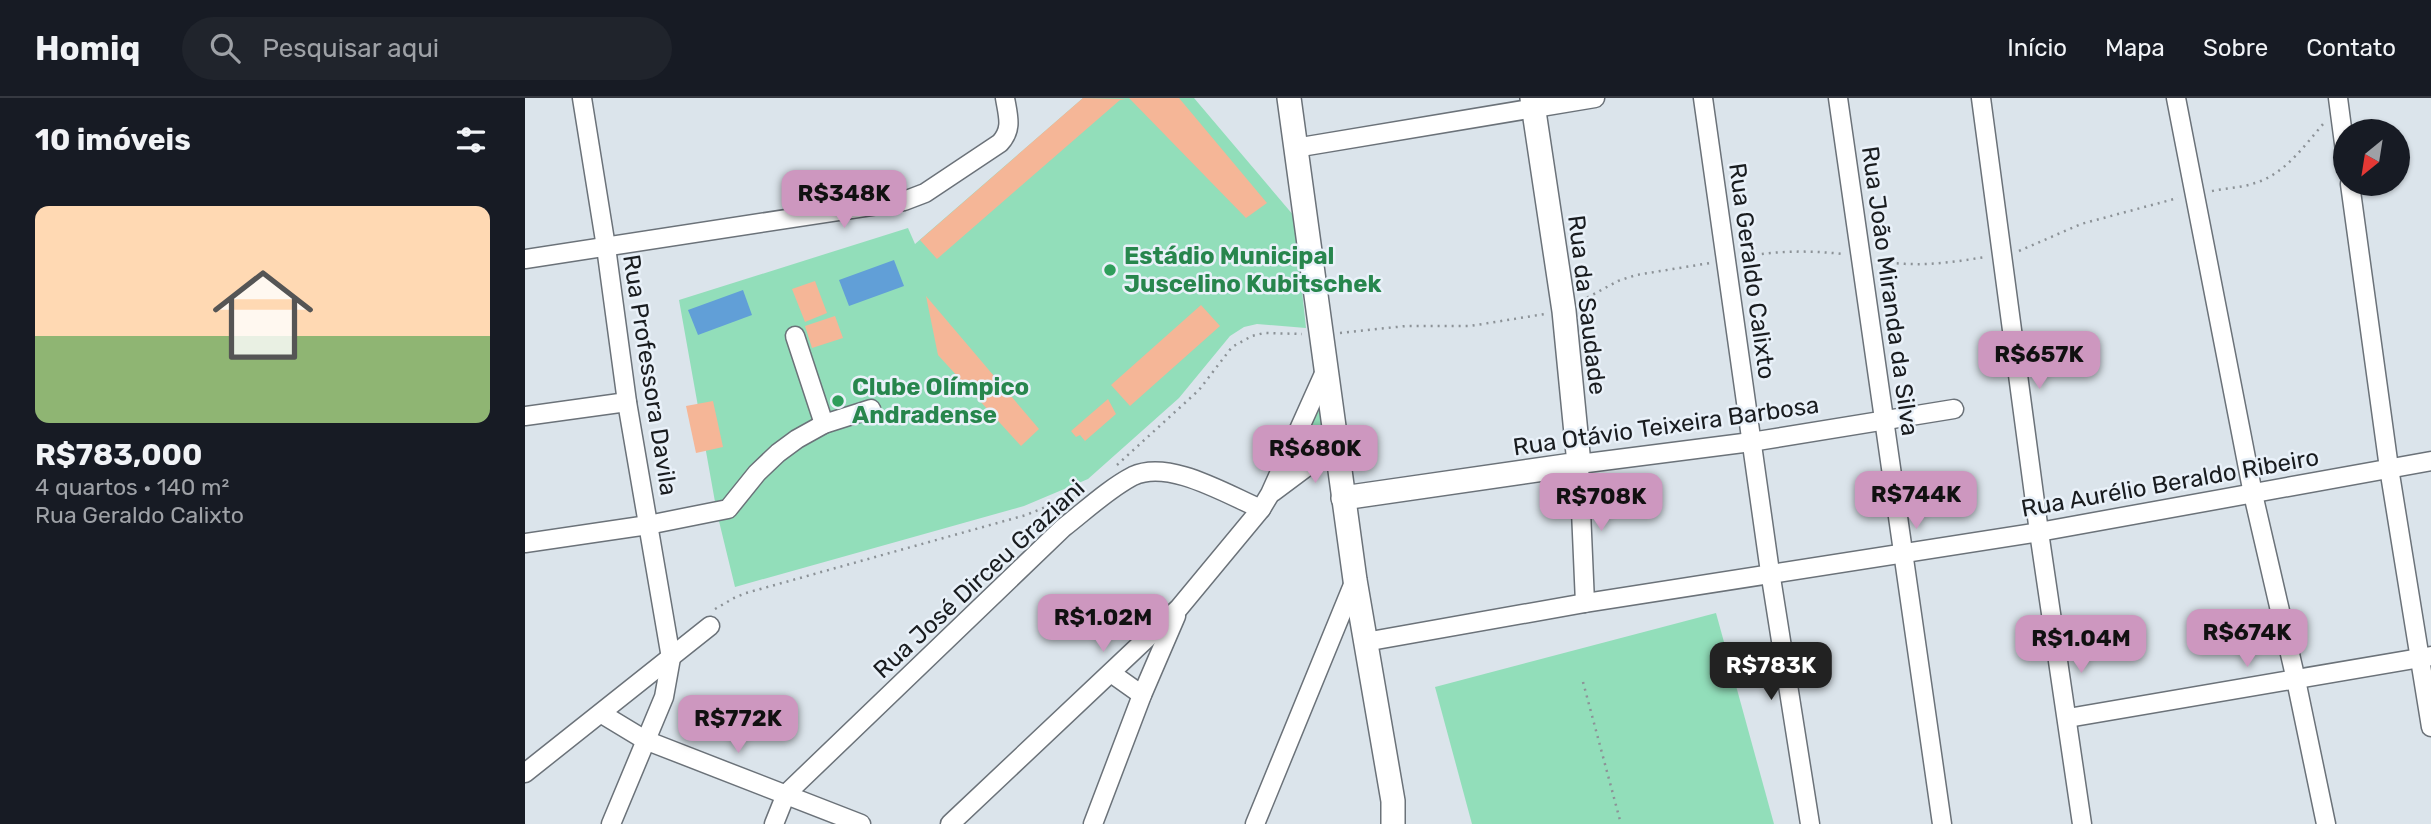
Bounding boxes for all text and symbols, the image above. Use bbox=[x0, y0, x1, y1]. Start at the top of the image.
search box bbox=[182, 17, 672, 80]
text: Homiq bbox=[35, 29, 140, 68]
icon: search bbox=[206, 29, 244, 67]
text: Pesquisar aqui bbox=[262, 33, 439, 64]
text: Início bbox=[2007, 34, 2067, 62]
text: Mapa bbox=[2105, 34, 2165, 62]
text: Sobre bbox=[2203, 34, 2268, 62]
text: Contato bbox=[2306, 34, 2396, 62]
north arrow bbox=[2333, 119, 2410, 196]
map controls bbox=[2333, 119, 2410, 196]
icon: filters bbox=[452, 121, 490, 159]
text: 10 imóveis bbox=[35, 122, 191, 158]
street label: Rua João Miranda da Silva bbox=[1856, 144, 1924, 438]
street label: Rua Geraldo Calixto bbox=[1723, 161, 1781, 381]
pin: R$348K bbox=[787, 170, 901, 230]
text: R$348K bbox=[798, 179, 890, 207]
street label: Rua da Saudade bbox=[1562, 214, 1612, 396]
place label: Estádio Municipal Juscelino Kubitschek bbox=[1124, 242, 1381, 298]
icon: home bbox=[200, 252, 326, 378]
street label: Rua Professora Davila bbox=[617, 252, 683, 498]
marker: Estádio Municipal Juscelino Kubitschek bbox=[1102, 262, 1118, 278]
pin: R$657K bbox=[1982, 331, 2096, 391]
text: R$657K bbox=[1994, 340, 2084, 368]
place label: Clube Olímpico Andradense bbox=[852, 373, 1029, 429]
street label: Rua Otávio Teixeira Barbosa bbox=[1511, 391, 1821, 461]
marker: Clube Olímpico Andradense bbox=[830, 393, 846, 409]
pin: R$680K bbox=[1258, 426, 1372, 485]
text: R$680K bbox=[1269, 434, 1361, 462]
text: R$783,000 bbox=[35, 437, 202, 473]
street label: Rua Aurélio Beraldo Ribeiro bbox=[2019, 443, 2321, 523]
pin: R$744K bbox=[1859, 472, 1973, 531]
text: 4 quartos · 140 m² bbox=[35, 473, 229, 501]
street label: Rua José Dirceu Graziani bbox=[868, 474, 1090, 684]
pin: R$708K bbox=[1544, 474, 1658, 533]
text: R$744K bbox=[1871, 480, 1961, 508]
text: R$708K bbox=[1556, 482, 1646, 510]
text: Rua Geraldo Calixto bbox=[35, 501, 244, 529]
pin: R$1.02M bbox=[1038, 594, 1168, 654]
text: R$1.02M bbox=[1054, 603, 1152, 631]
pin: R$674K bbox=[2190, 610, 2304, 669]
pin: R$1.04M bbox=[2016, 616, 2146, 675]
text: R$674K bbox=[2203, 618, 2291, 646]
text: R$1.04M bbox=[2031, 624, 2131, 652]
pin: R$783K bbox=[1714, 642, 1828, 702]
text: R$783K bbox=[1726, 651, 1816, 679]
pin: R$772K bbox=[681, 696, 795, 755]
text: R$772K bbox=[694, 704, 782, 732]

